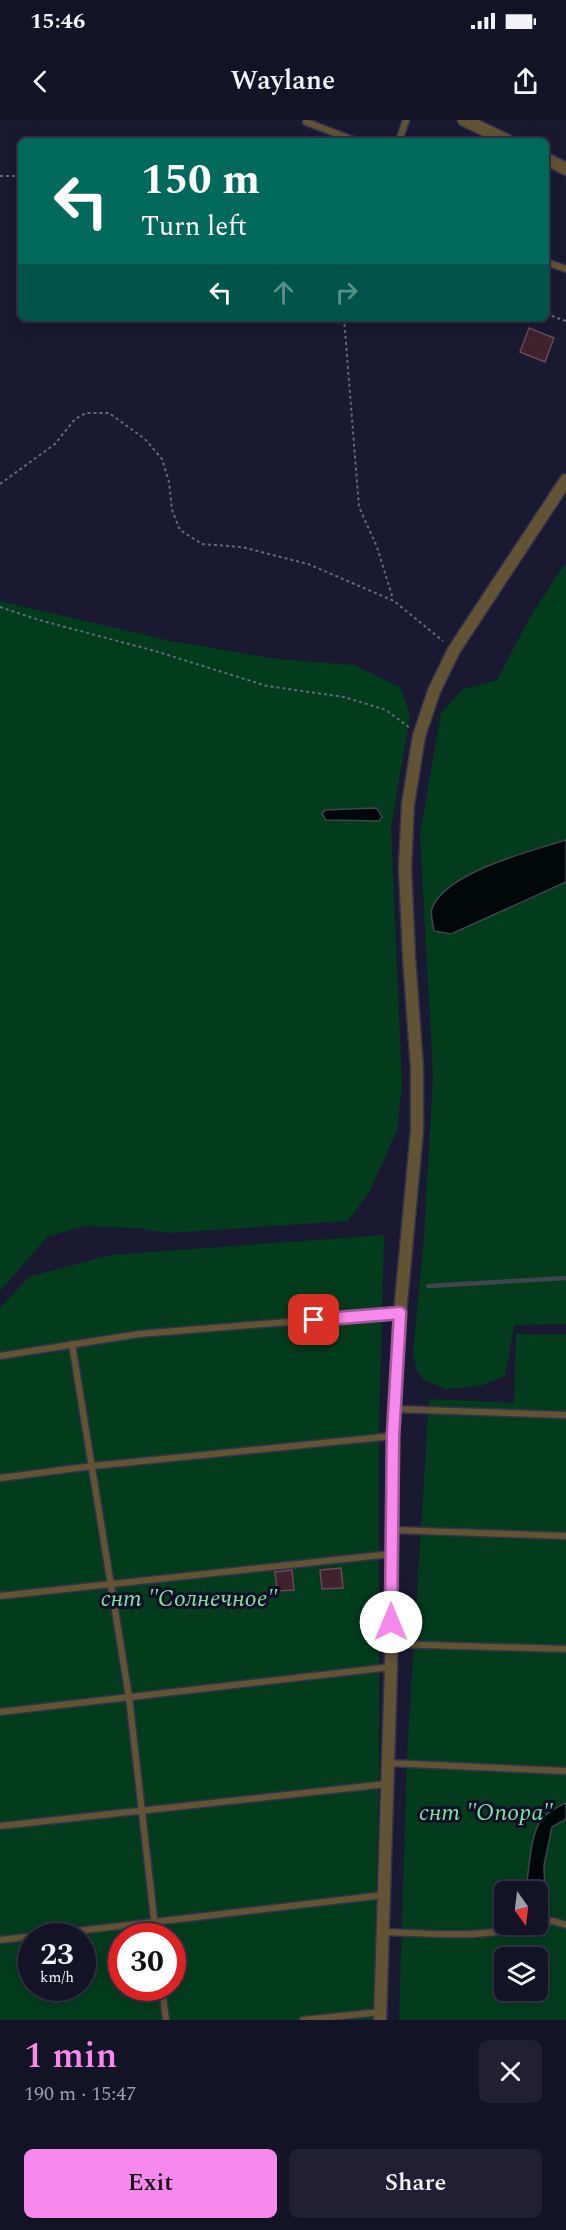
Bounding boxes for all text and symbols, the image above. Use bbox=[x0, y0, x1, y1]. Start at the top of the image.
text: 15:46 bbox=[30, 5, 85, 38]
text: Waylane bbox=[231, 60, 335, 102]
icon: back bbox=[24, 65, 57, 98]
icon: share bbox=[509, 65, 542, 98]
text: 150 m bbox=[141, 149, 260, 212]
icon: left bbox=[42, 162, 120, 240]
text: Turn left bbox=[141, 206, 247, 248]
icon: left bbox=[204, 276, 237, 309]
icon: ahead bbox=[267, 276, 300, 309]
icon: right bbox=[330, 276, 363, 309]
pin bbox=[288, 1294, 339, 1345]
icon: arrive bbox=[297, 1303, 330, 1336]
park label: снт "Солнечное" bbox=[101, 1581, 278, 1617]
position arrow bbox=[359, 1590, 423, 1654]
park label: снт "Опора" bbox=[419, 1795, 553, 1831]
north arrow bbox=[494, 1881, 548, 1935]
map controls bbox=[494, 1881, 548, 2001]
speed limit sign: 30 bbox=[108, 1923, 186, 2001]
text: 23 bbox=[40, 1932, 74, 1978]
button: layers bbox=[494, 1947, 548, 2001]
text: km/h bbox=[40, 1966, 74, 1989]
text: 1 min bbox=[24, 2029, 117, 2084]
button: close bbox=[479, 2040, 542, 2103]
text: 190 m · 15:47 bbox=[24, 2079, 136, 2109]
button: Exit bbox=[24, 2149, 277, 2218]
button: Share bbox=[289, 2149, 542, 2218]

